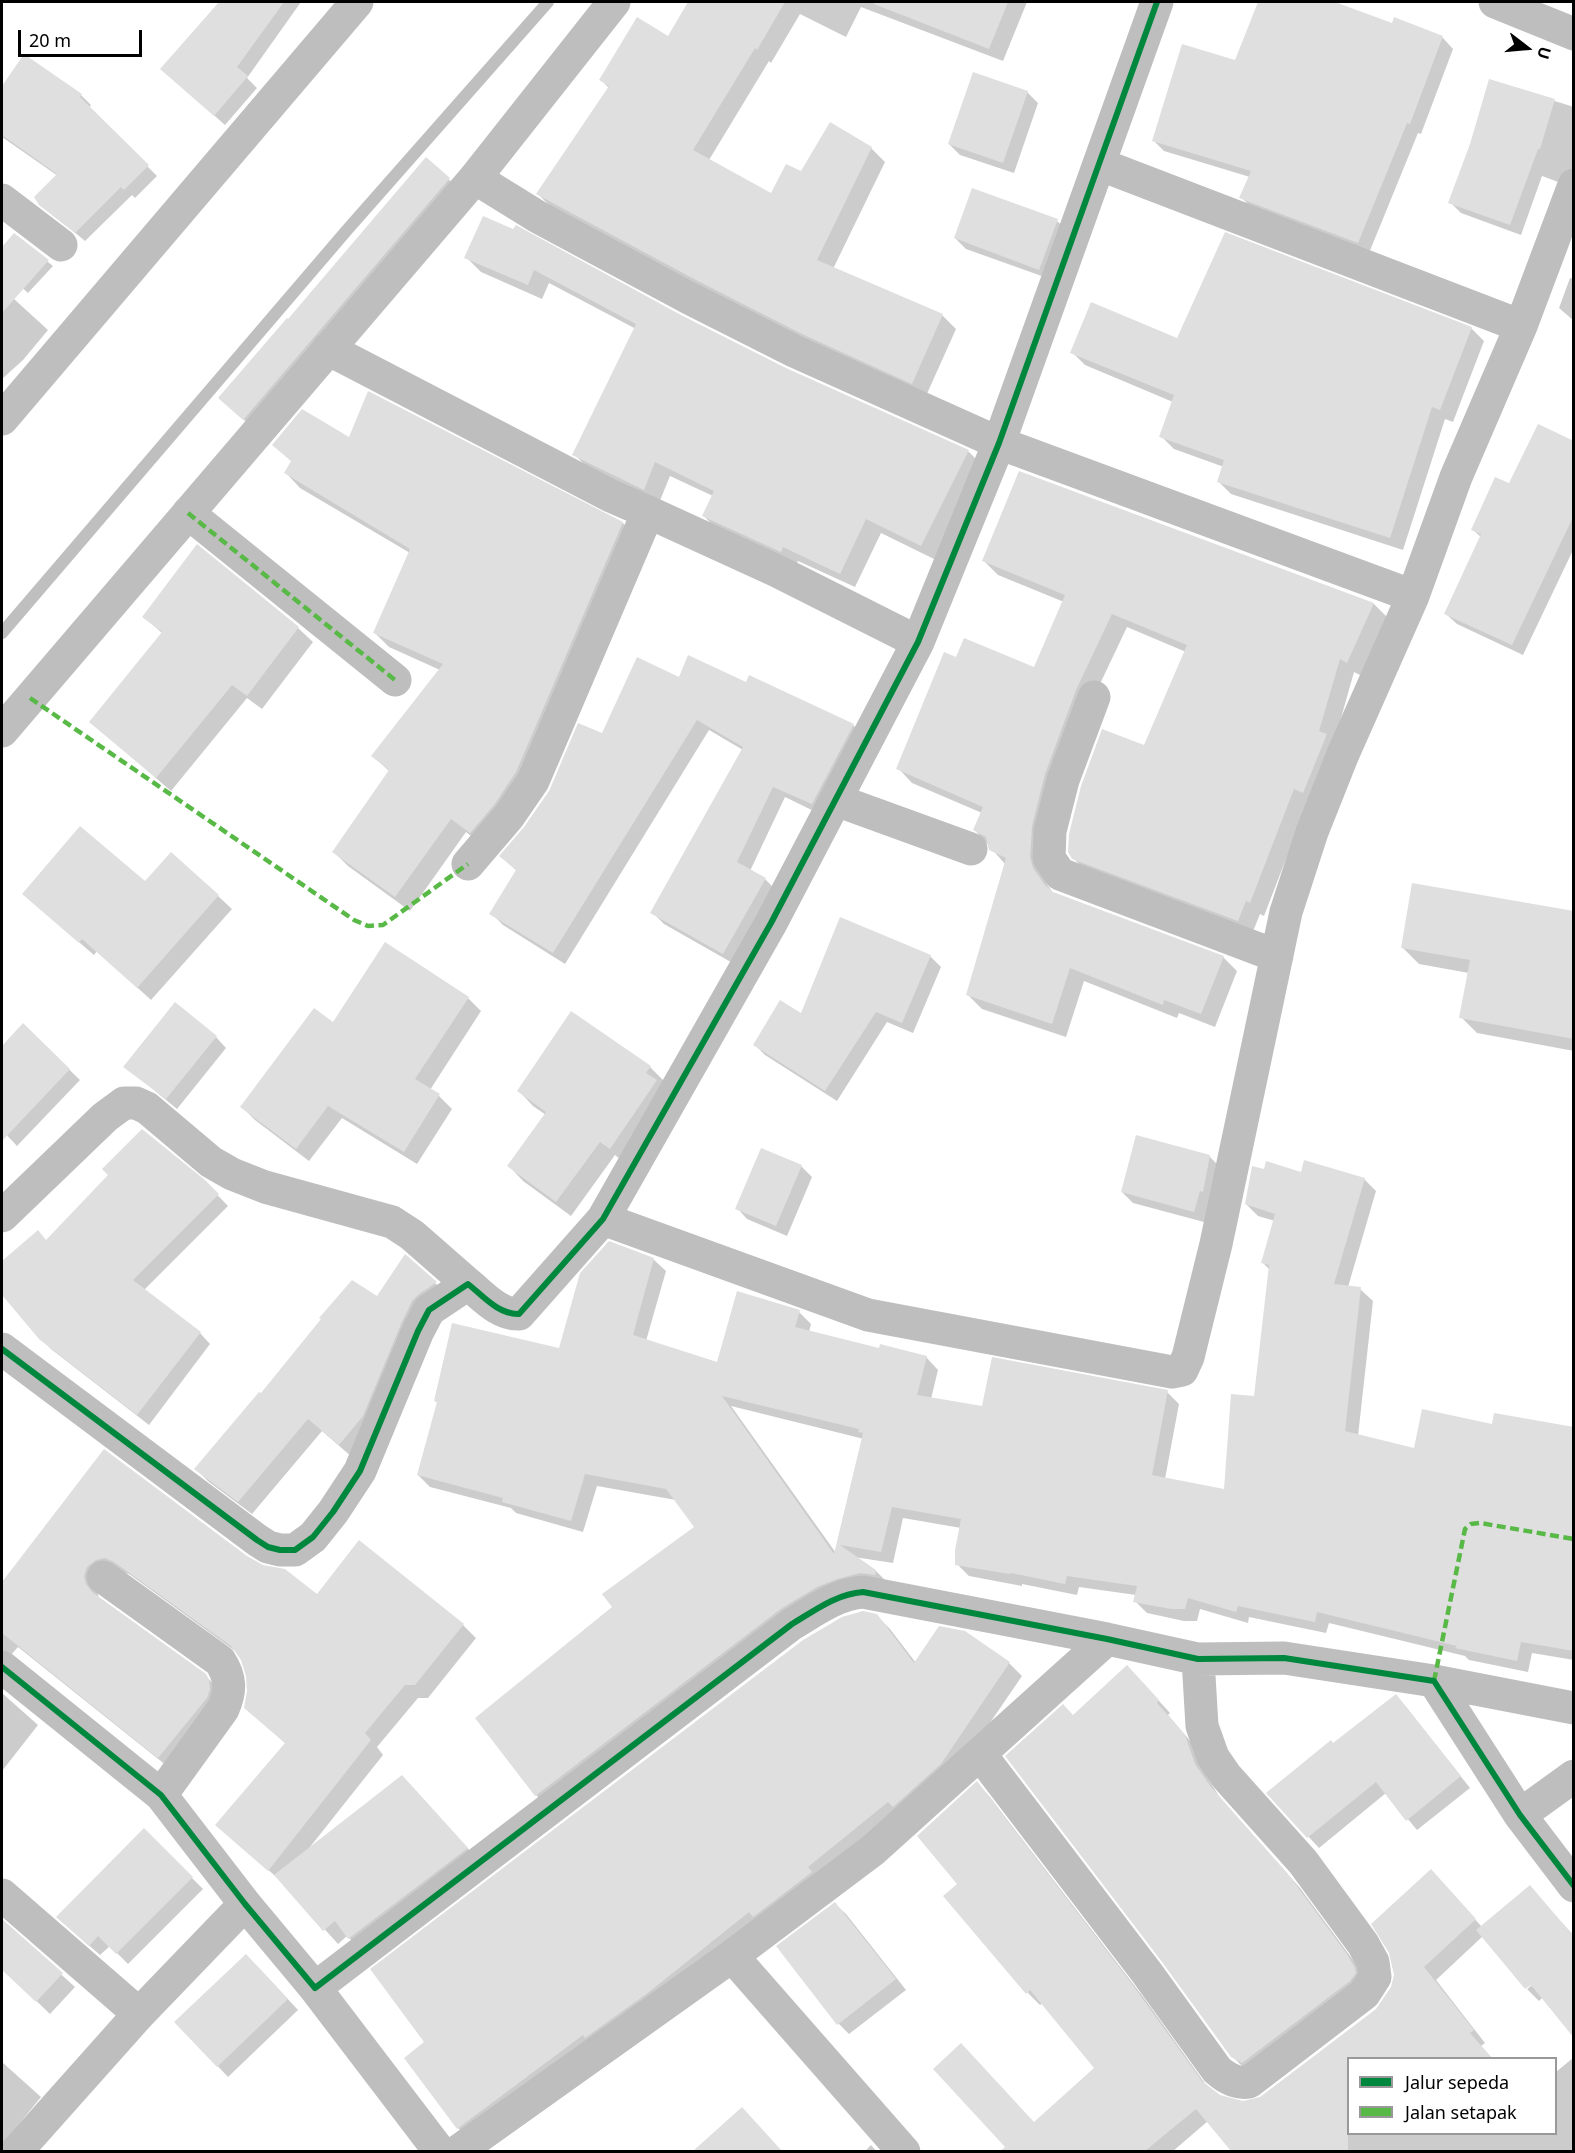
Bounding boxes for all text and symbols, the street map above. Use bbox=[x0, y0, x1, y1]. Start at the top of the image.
scale bar bbox=[21, 18, 146, 56]
north arrow bbox=[1497, 18, 1557, 78]
text: 20 m bbox=[29, 28, 71, 52]
text: U bbox=[1532, 44, 1557, 62]
legend bbox=[1347, 2057, 1557, 2135]
text: Jalur sepeda bbox=[1405, 2070, 1509, 2094]
text: Jalan setapak bbox=[1405, 2100, 1517, 2124]

